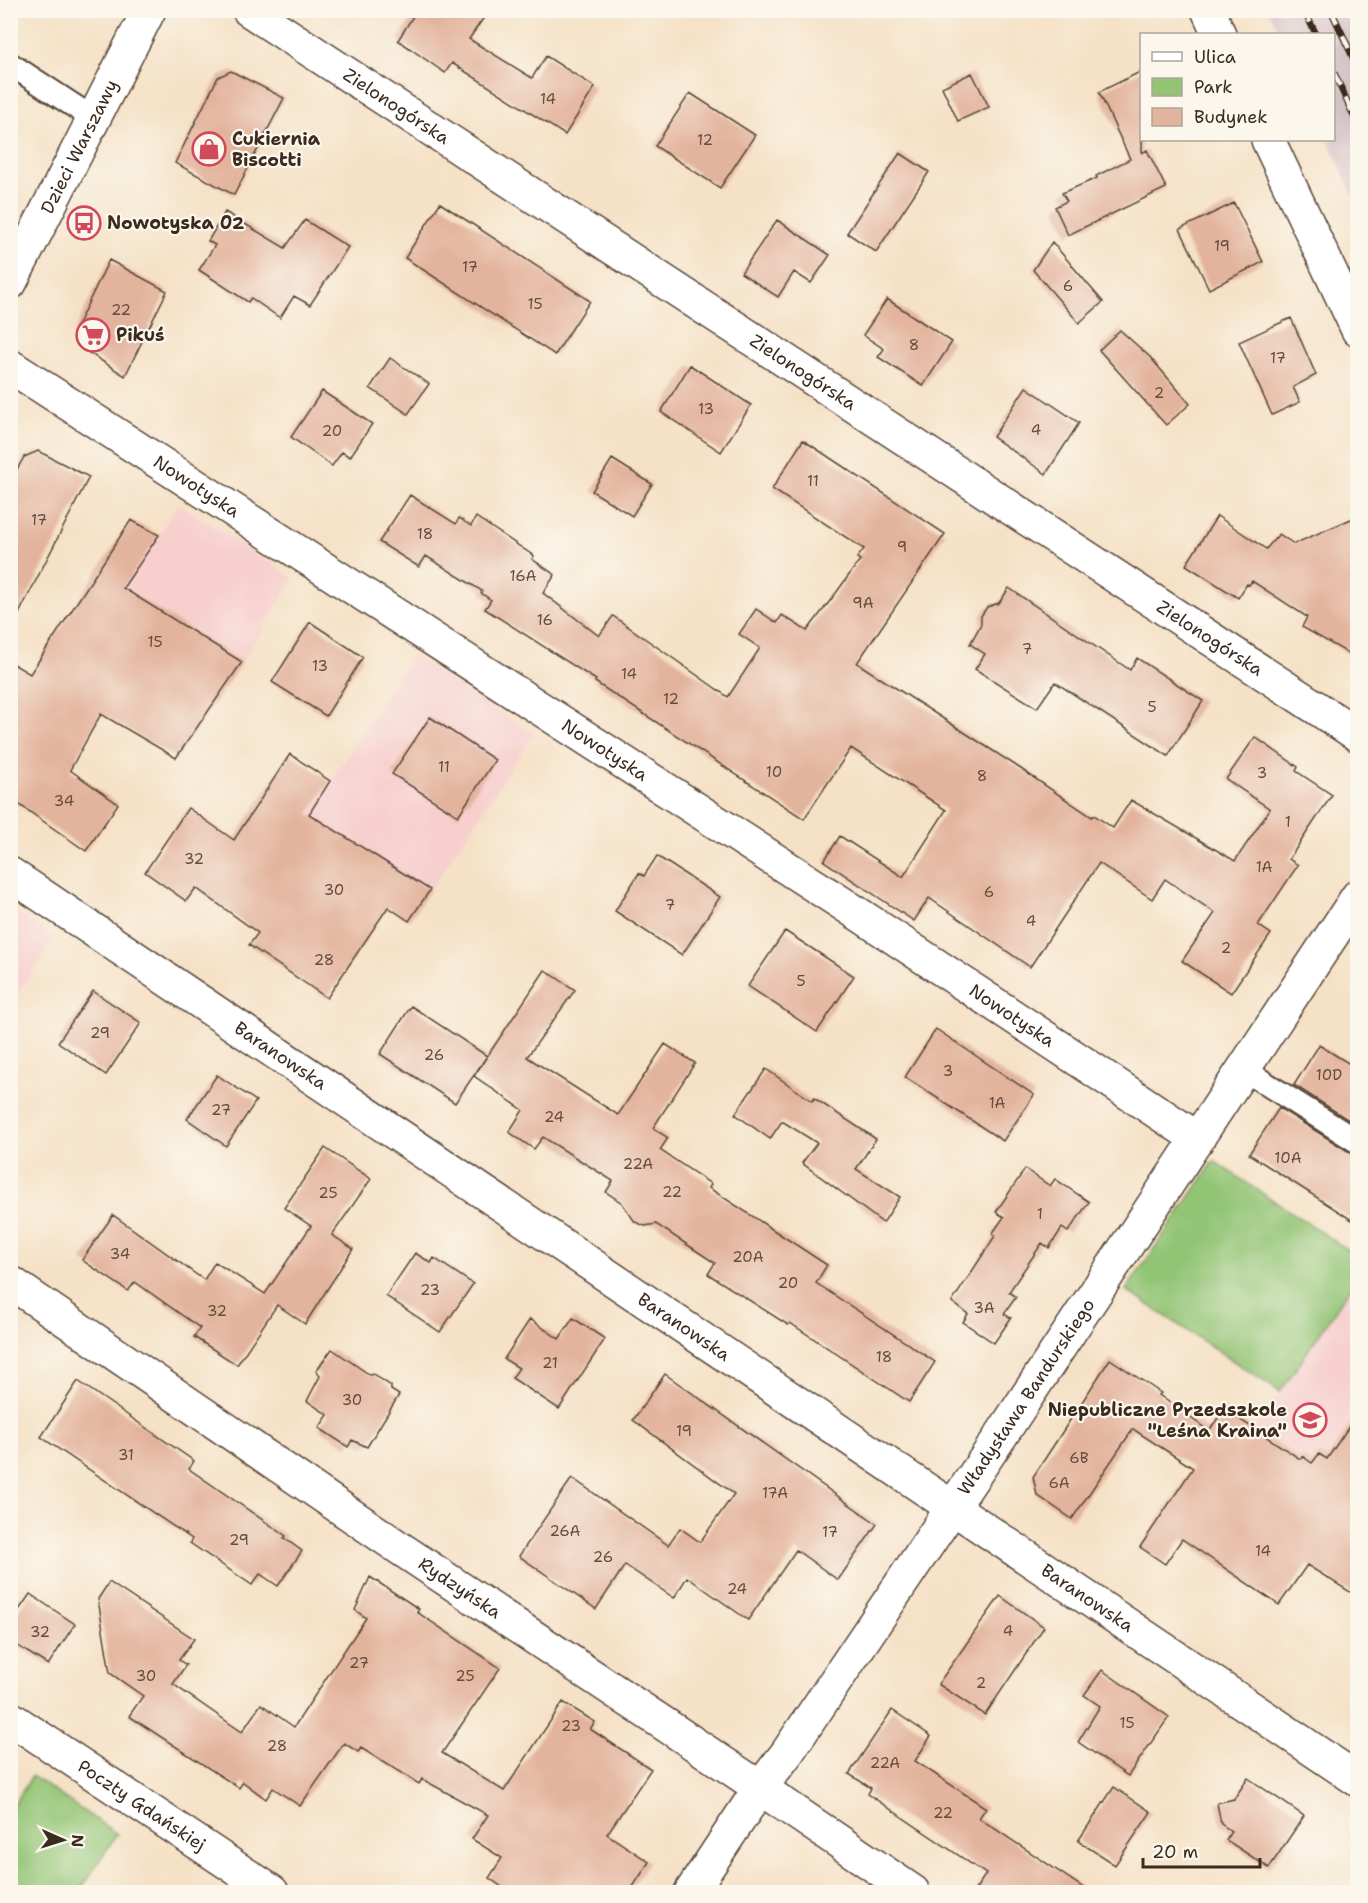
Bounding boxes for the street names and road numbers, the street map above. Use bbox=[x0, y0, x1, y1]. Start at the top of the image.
street label: Zielonogórska bbox=[338, 63, 454, 150]
street label: Dzieci Warszawy bbox=[35, 75, 124, 218]
street label: Zielonogórska bbox=[745, 329, 861, 416]
street label: Nowotyska bbox=[149, 450, 244, 523]
street label: Zielonogórska bbox=[1152, 595, 1268, 682]
street label: Nowotyska bbox=[557, 713, 652, 787]
street label: Nowotyska bbox=[964, 979, 1059, 1053]
street label: Baranowska bbox=[230, 1016, 332, 1096]
street label: Baranowska bbox=[633, 1287, 735, 1367]
street label: Władysława Bandurskiego bbox=[952, 1294, 1100, 1500]
street label: Rydzyńska bbox=[414, 1552, 506, 1624]
street label: Baranowska bbox=[1036, 1558, 1138, 1638]
street label: Poczty Gdańskiej bbox=[73, 1754, 210, 1857]

